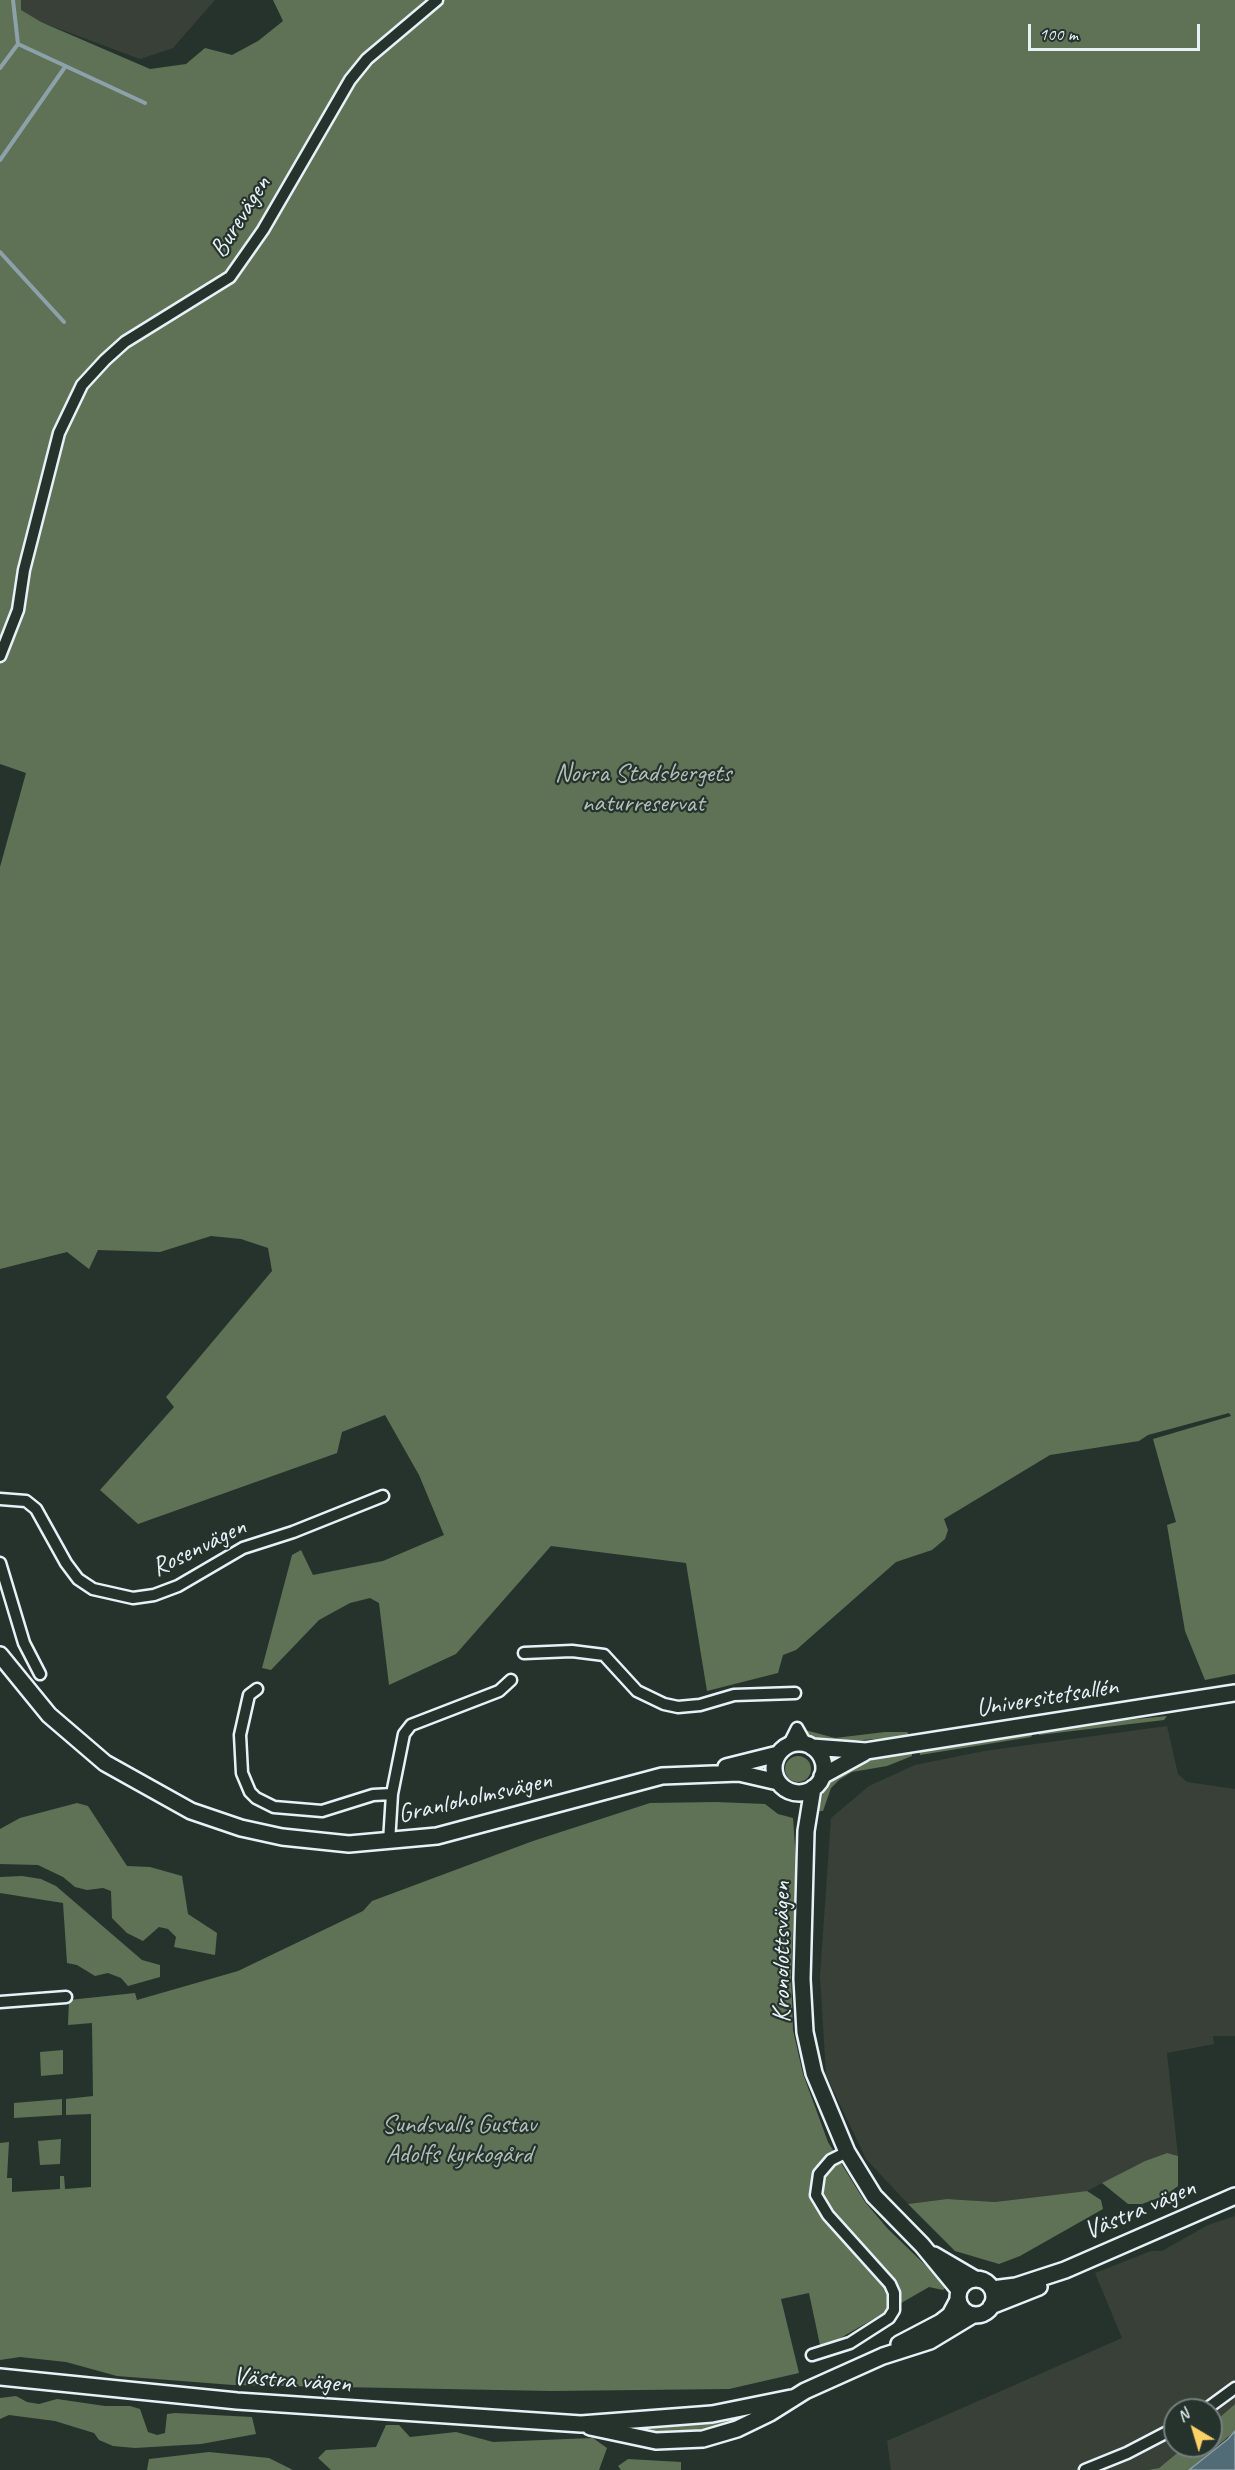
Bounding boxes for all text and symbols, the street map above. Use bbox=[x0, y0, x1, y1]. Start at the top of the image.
scale bar bbox=[1031, 12, 1204, 50]
text: 100 m bbox=[1039, 23, 1078, 45]
street label: Burevägen bbox=[204, 170, 278, 264]
park label: Norra Stadsbergets naturreservat bbox=[555, 758, 731, 820]
street label: Rosenvägen bbox=[147, 1512, 251, 1584]
street label: Universitetsallén bbox=[974, 1671, 1120, 1725]
street label: Granloholmsvägen bbox=[395, 1765, 555, 1831]
street label: Kronolottsvägen bbox=[766, 1881, 798, 2023]
park label: Sundsvalls Gustav Adolfs kyrkogård bbox=[382, 2109, 536, 2170]
street label: Västra vägen bbox=[1080, 2173, 1200, 2247]
street label: Västra vägen bbox=[232, 2361, 352, 2401]
north arrow bbox=[1163, 2398, 1223, 2458]
text: N bbox=[1173, 2404, 1193, 2426]

